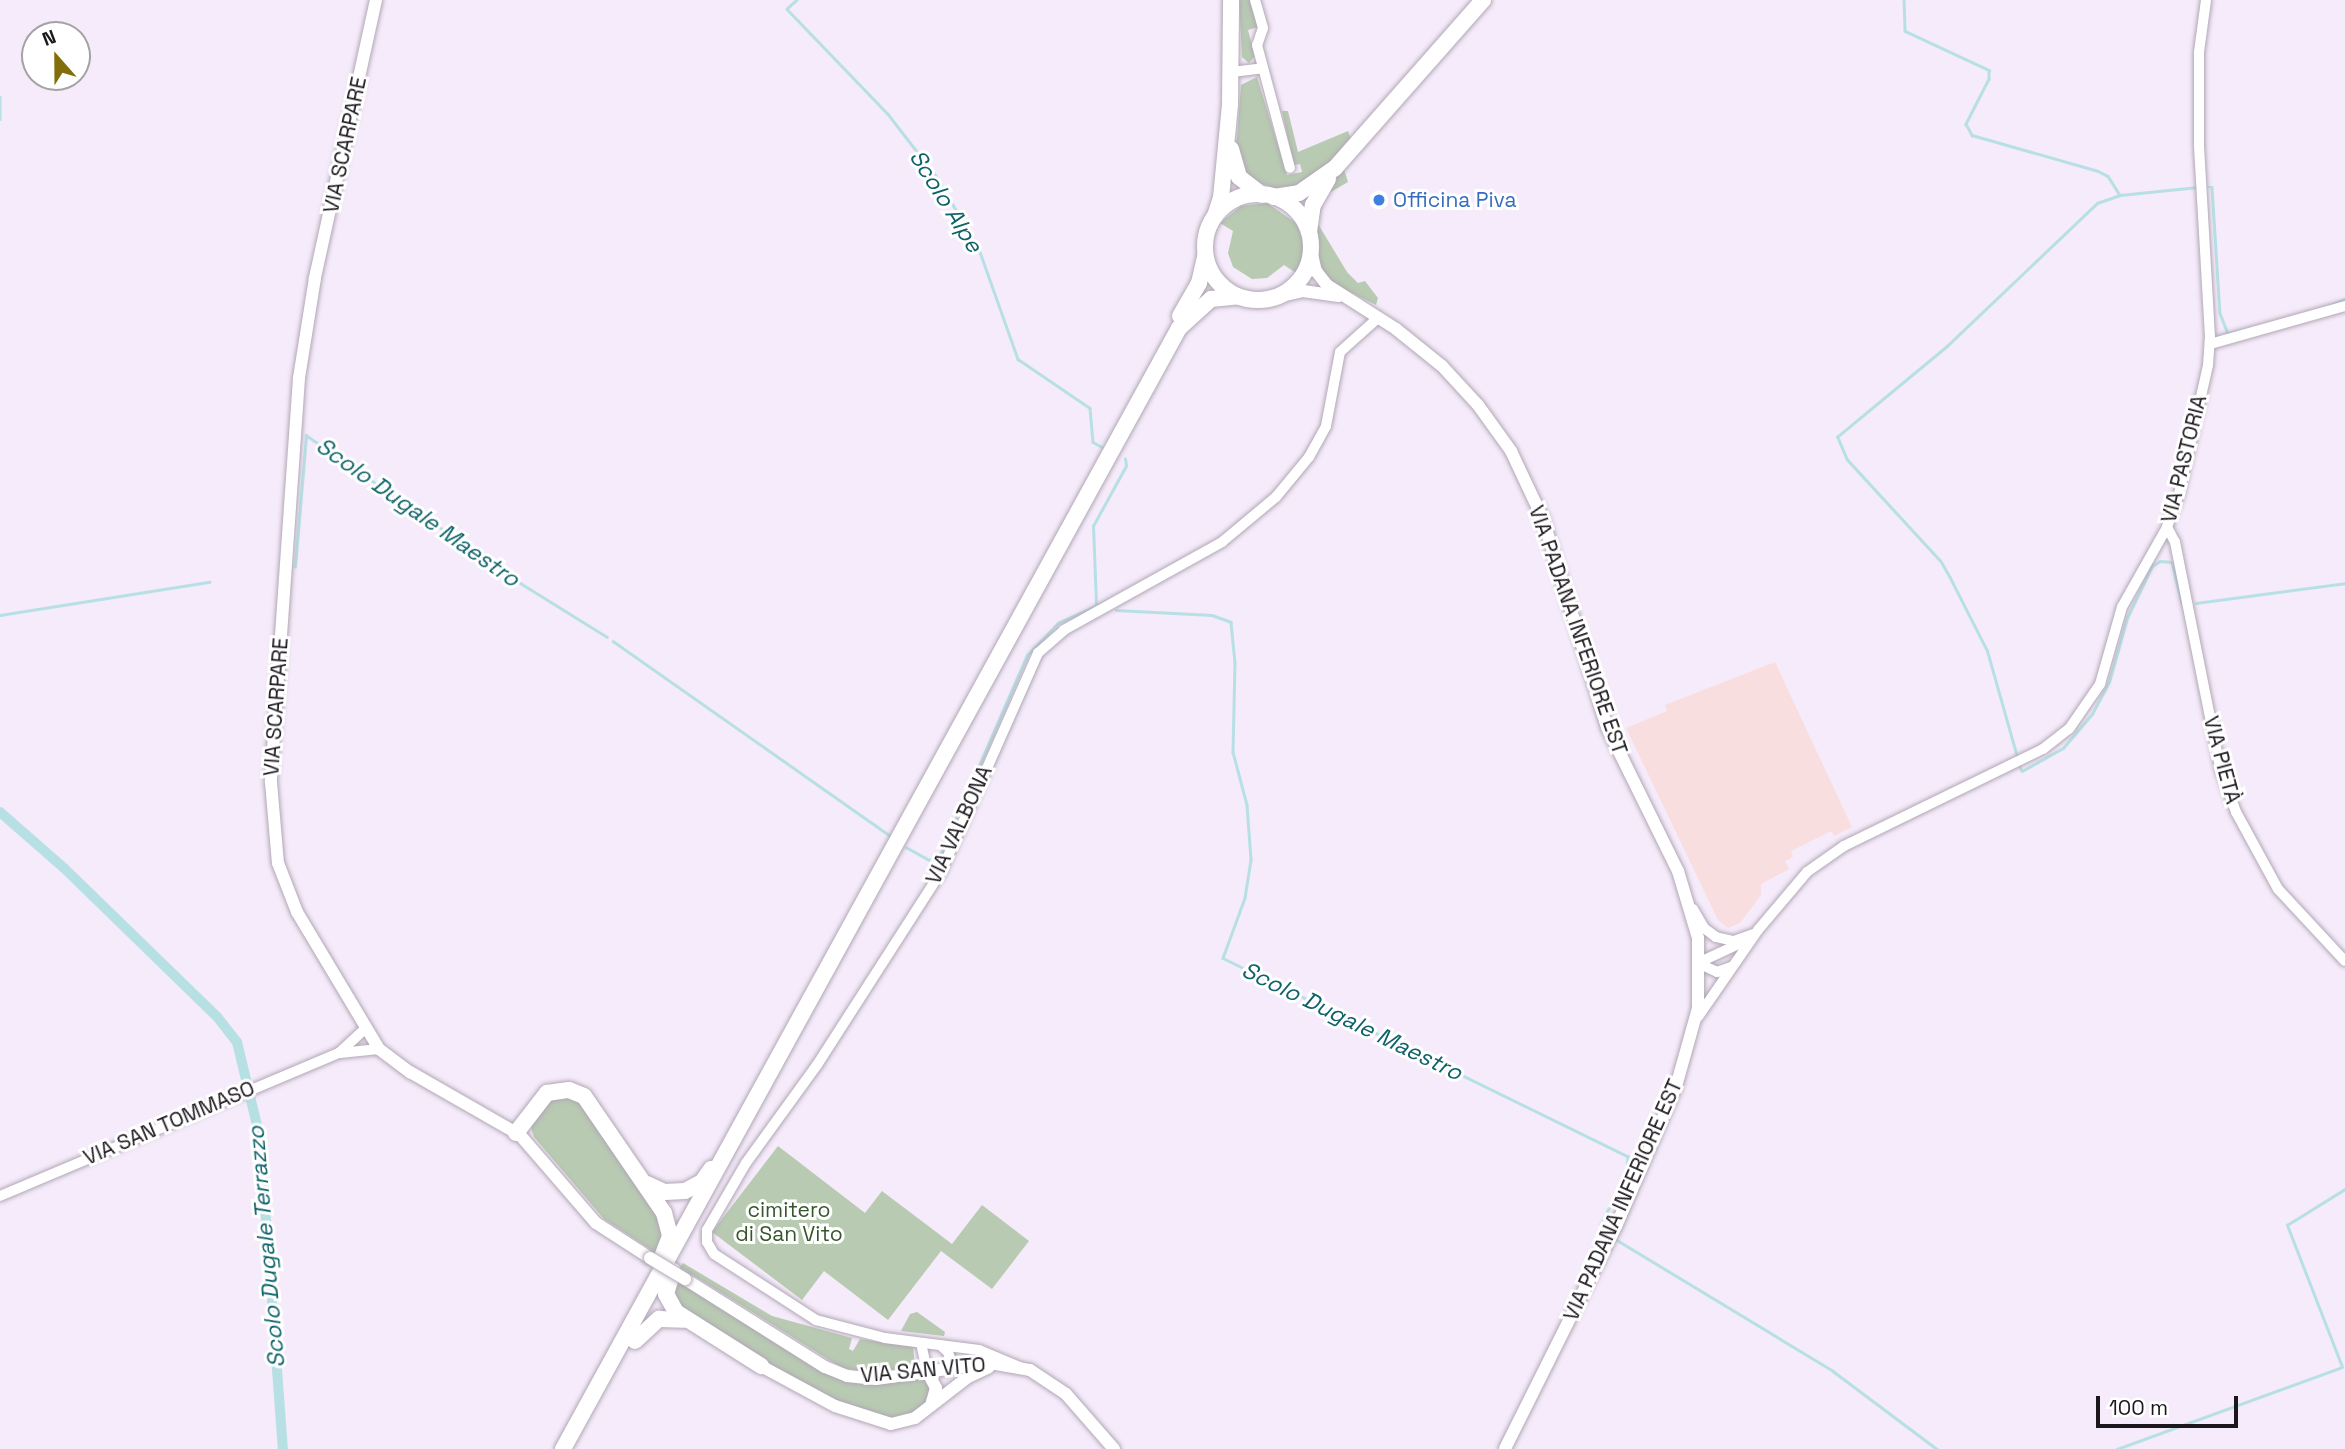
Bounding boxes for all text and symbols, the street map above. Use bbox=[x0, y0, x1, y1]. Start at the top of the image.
north arrow bbox=[21, 21, 91, 91]
text: N bbox=[39, 24, 59, 52]
street label: VIA SCARPARE bbox=[318, 74, 372, 216]
water label: Scolo Alpe bbox=[903, 144, 989, 258]
place label: Officina Piva bbox=[1393, 187, 1517, 213]
marker: Officina Piva bbox=[1371, 192, 1387, 208]
street label: VIA PASTORIA bbox=[2156, 392, 2212, 526]
water label: Scolo Dugale Maestro bbox=[311, 431, 525, 593]
street label: VIA PADANA INFERIORE EST bbox=[1523, 502, 1633, 758]
street label: VIA SCARPARE bbox=[259, 637, 293, 777]
street label: VIA PIETÀ bbox=[2198, 713, 2246, 807]
street label: VIA VALBONA bbox=[920, 761, 998, 889]
water label: Scolo Dugale Maestro bbox=[1237, 956, 1467, 1086]
street label: VIA SAN TOMMASO bbox=[79, 1075, 259, 1171]
street label: VIA PADANA INFERIORE EST bbox=[1558, 1075, 1688, 1325]
water label: Scolo Dugale Terrazzo bbox=[242, 1125, 290, 1369]
park label: cimitero di San Vito bbox=[735, 1197, 843, 1247]
street label: VIA SAN VITO bbox=[859, 1352, 987, 1388]
scale bar bbox=[2100, 1382, 2242, 1426]
text: 100 m bbox=[2109, 1394, 2168, 1421]

